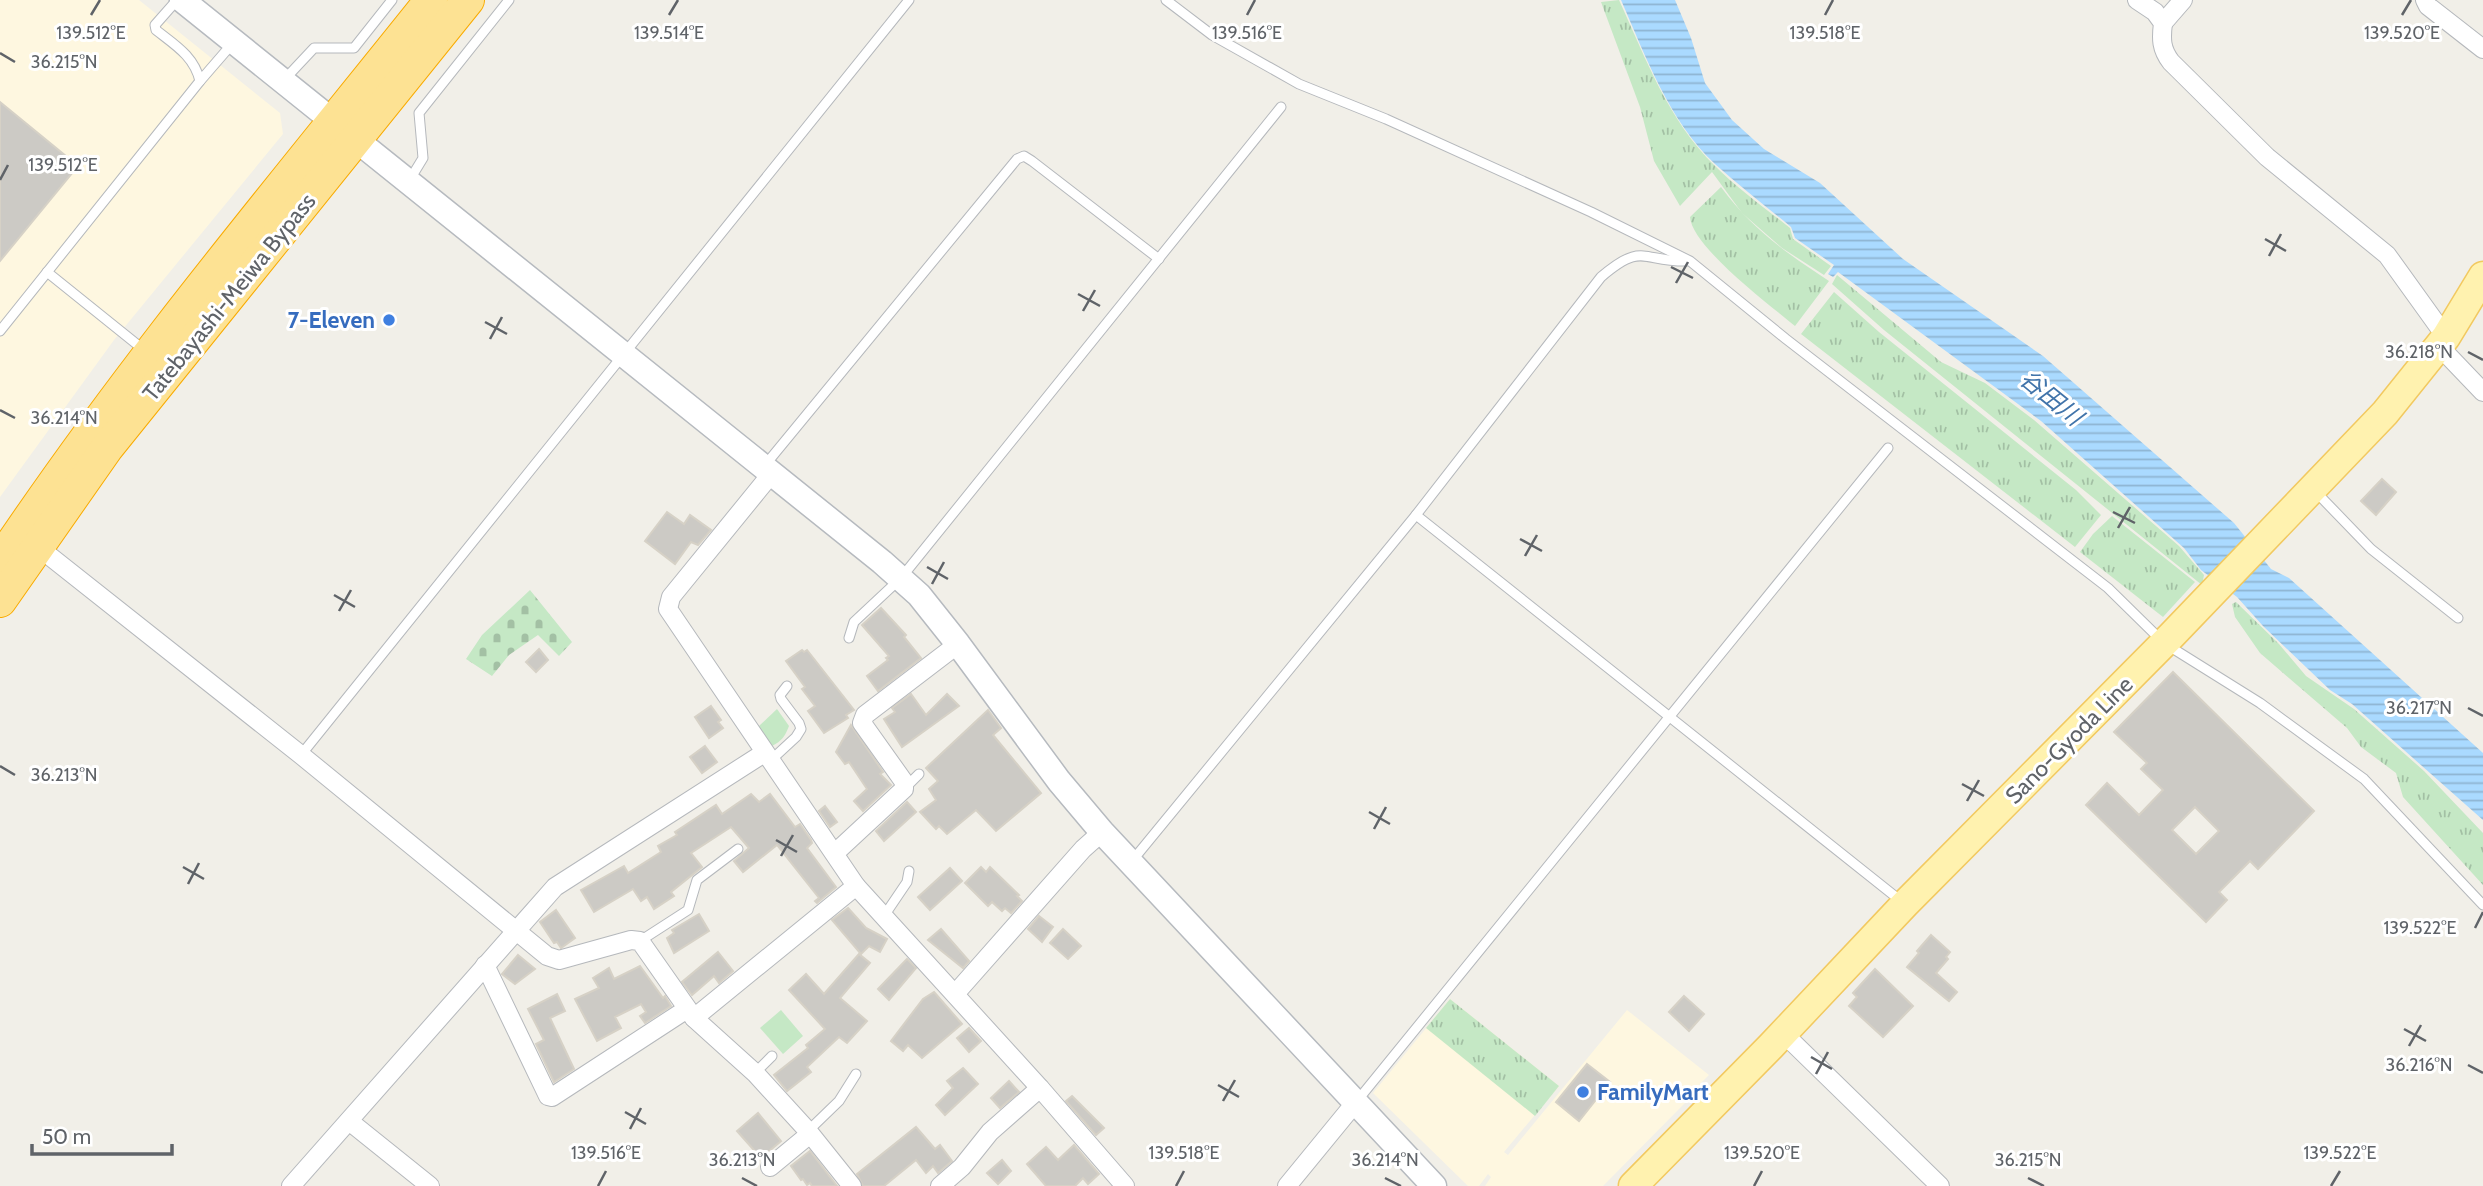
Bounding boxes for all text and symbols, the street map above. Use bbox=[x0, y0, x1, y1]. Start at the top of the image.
text: 139.512°E bbox=[56, 22, 126, 44]
text: 139.514°E bbox=[634, 22, 704, 44]
text: 139.516°E bbox=[1212, 22, 1282, 44]
text: 139.518°E bbox=[1790, 22, 1860, 44]
text: 139.520°E bbox=[2364, 22, 2440, 44]
text: 36.215°N bbox=[31, 51, 97, 73]
text: 139.512°E bbox=[28, 154, 98, 176]
street label: Tatebayashi-Meiwa Bypass bbox=[137, 187, 321, 407]
place label: 7-Eleven bbox=[288, 306, 375, 334]
marker: 7-Eleven bbox=[381, 312, 397, 328]
text: 36.218°N bbox=[2385, 341, 2453, 363]
water label: 谷田川 bbox=[2014, 364, 2091, 433]
text: 36.214°N bbox=[30, 407, 98, 429]
street label: Sano-Gyoda Line bbox=[1999, 670, 2139, 810]
text: 36.217°N bbox=[2386, 697, 2452, 719]
text: 36.213°N bbox=[31, 764, 97, 786]
text: 139.522°E bbox=[2384, 917, 2457, 939]
text: 36.216°N bbox=[2386, 1054, 2452, 1076]
place label: FamilyMart bbox=[1597, 1078, 1709, 1106]
marker: FamilyMart bbox=[1575, 1084, 1591, 1100]
scale bar bbox=[32, 1112, 172, 1156]
text: 50 m bbox=[42, 1124, 91, 1149]
text: 139.516°E bbox=[571, 1142, 641, 1164]
text: 139.518°E bbox=[1149, 1142, 1219, 1164]
text: 139.520°E bbox=[1724, 1142, 1800, 1164]
text: 139.522°E bbox=[2304, 1142, 2377, 1164]
text: 36.213°N bbox=[709, 1149, 775, 1171]
text: 36.214°N bbox=[1351, 1149, 1419, 1171]
text: 36.215°N bbox=[1995, 1149, 2061, 1171]

